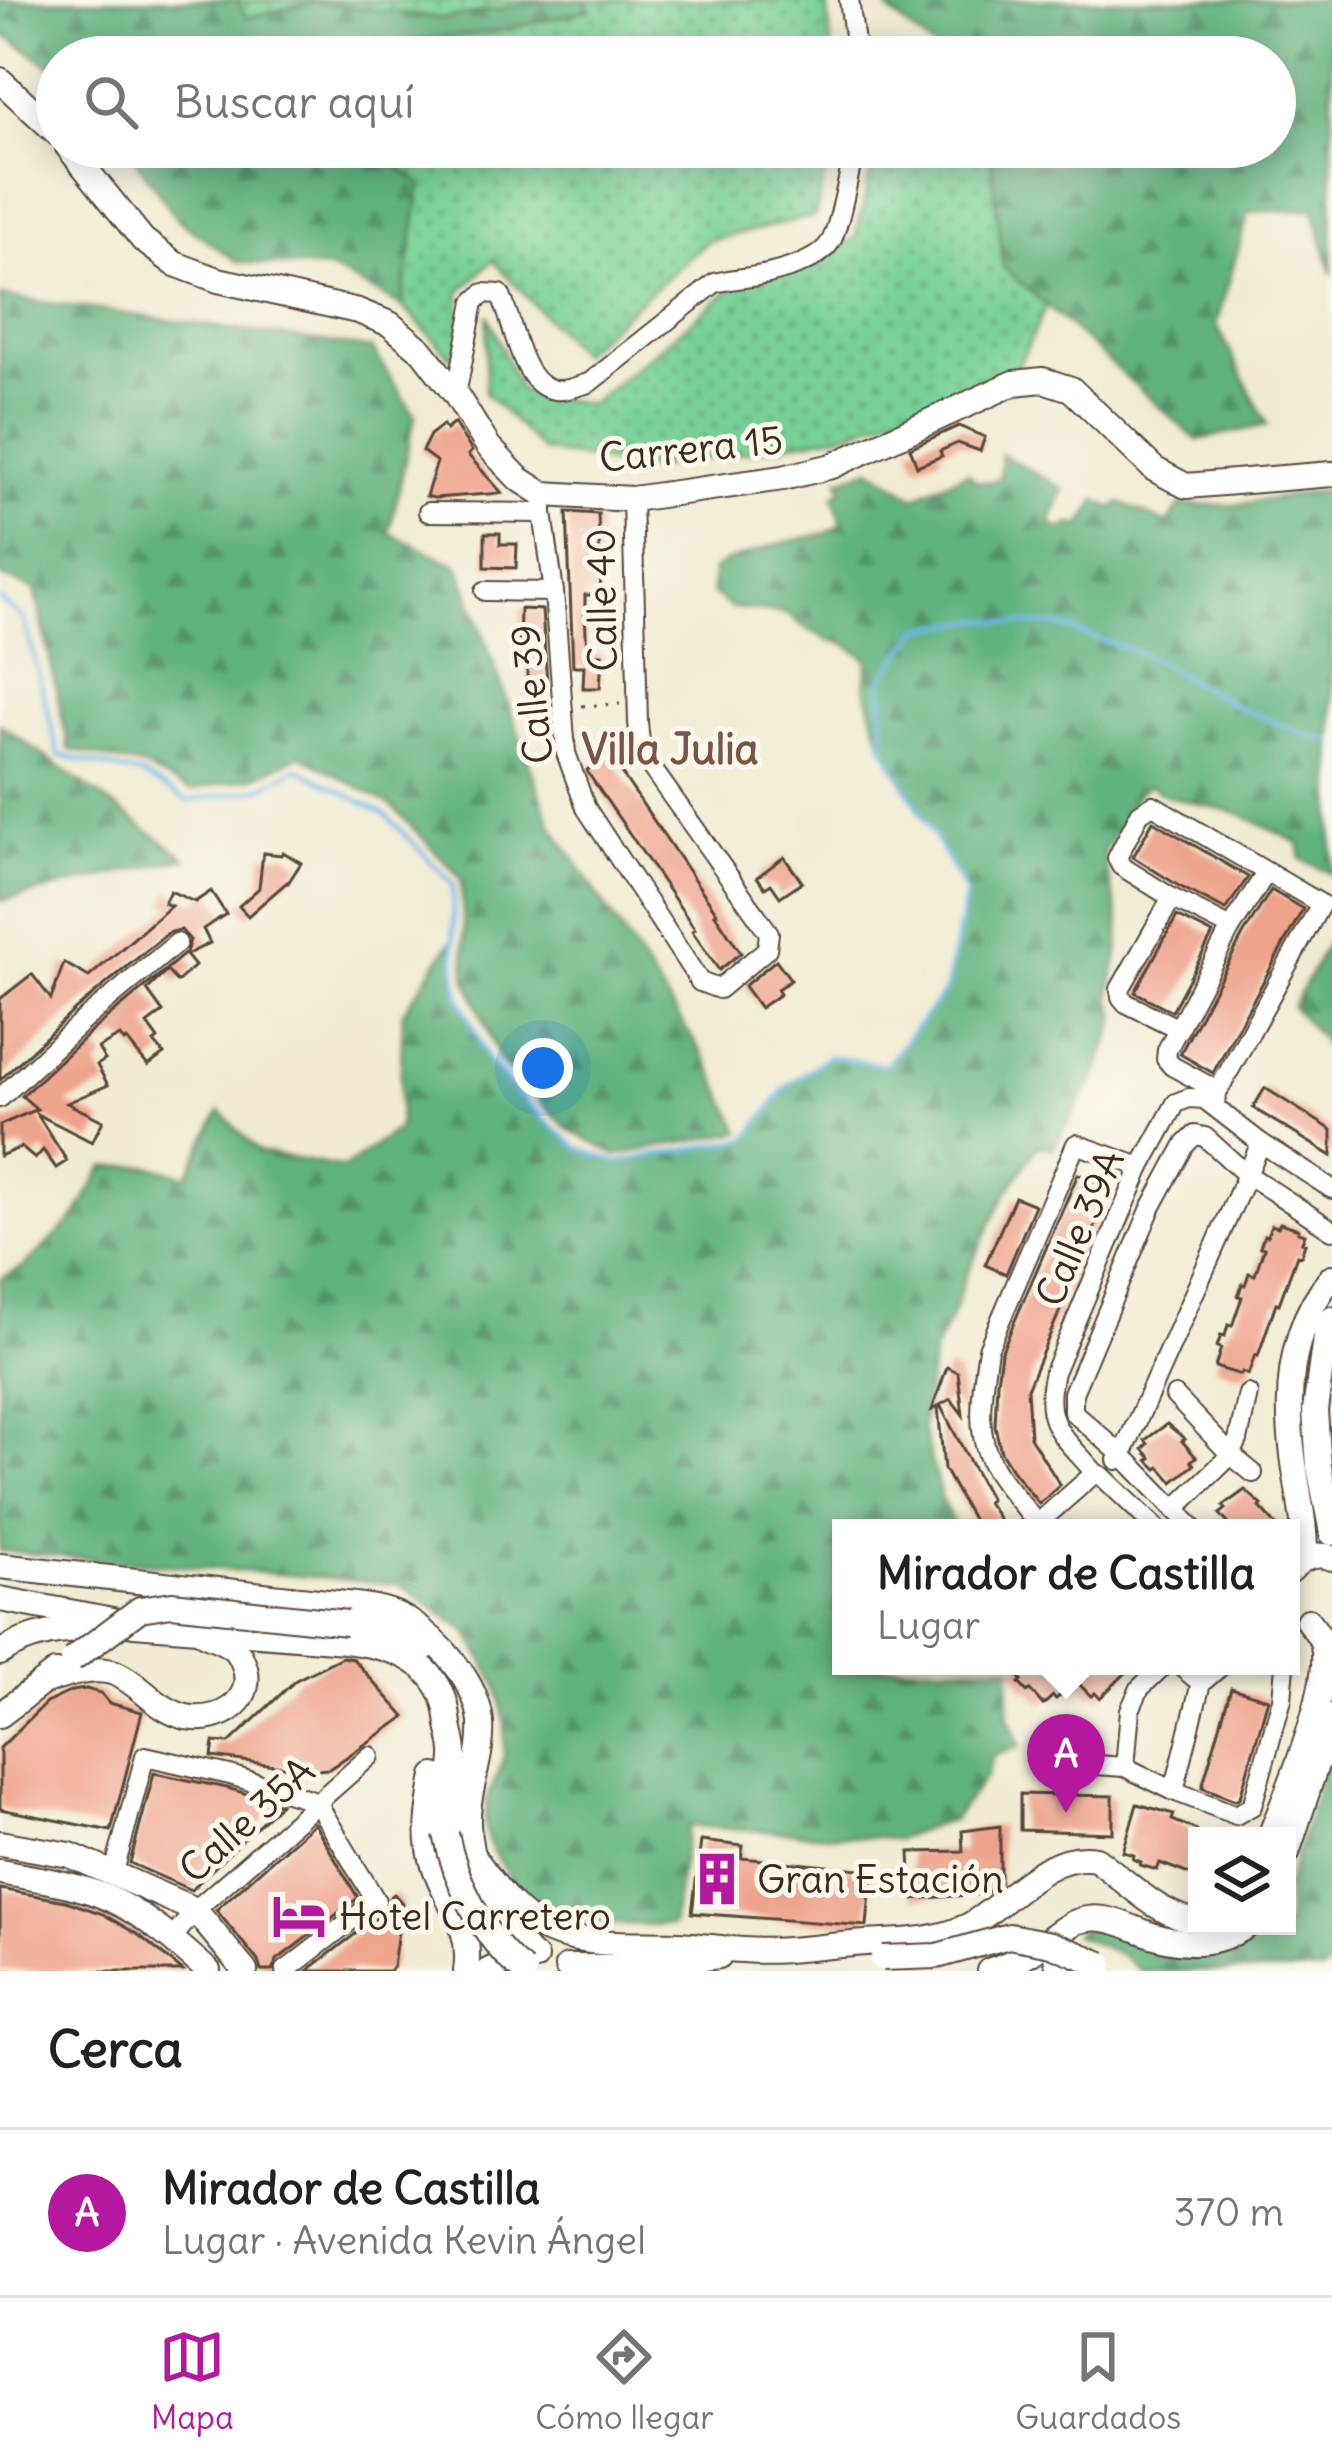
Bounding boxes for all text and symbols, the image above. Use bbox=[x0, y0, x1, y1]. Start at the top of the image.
search box bbox=[36, 36, 1296, 168]
icon: search bbox=[78, 69, 144, 135]
text: Buscar aquí bbox=[174, 74, 414, 130]
street label: Carrera 15 bbox=[597, 415, 785, 483]
street label: Calle 40 bbox=[576, 528, 628, 672]
street label: Calle 39 bbox=[500, 622, 564, 766]
district label: Villa Julia bbox=[581, 723, 759, 775]
your location bbox=[513, 1038, 573, 1098]
street label: Calle 39A bbox=[1025, 1142, 1135, 1314]
popup bbox=[832, 1519, 1300, 1675]
text: Mirador de Castilla bbox=[877, 1545, 1255, 1601]
text: Lugar bbox=[877, 1601, 980, 1650]
pin: A bbox=[1027, 1714, 1105, 1813]
street label: Calle 35A bbox=[169, 1747, 325, 1893]
map controls bbox=[1188, 1827, 1296, 1935]
button: layers bbox=[1188, 1827, 1296, 1935]
building icon: Gran Estación bbox=[688, 1850, 746, 1908]
place label: Gran Estación bbox=[757, 1855, 1004, 1904]
hotel icon: Hotel Carretero bbox=[270, 1887, 328, 1945]
place label: Hotel Carretero bbox=[339, 1892, 611, 1941]
text: Cerca bbox=[48, 2017, 183, 2081]
text: Mirador de Castilla bbox=[162, 2160, 540, 2216]
text: A bbox=[74, 2188, 100, 2237]
text: 370 m bbox=[1174, 2188, 1284, 2237]
text: Lugar · Avenida Kevin Ángel bbox=[162, 2216, 646, 2265]
tab: Mapa bbox=[151, 2324, 234, 2438]
tab: Cómo llegar bbox=[535, 2324, 714, 2438]
tab: Guardados bbox=[1015, 2324, 1181, 2438]

